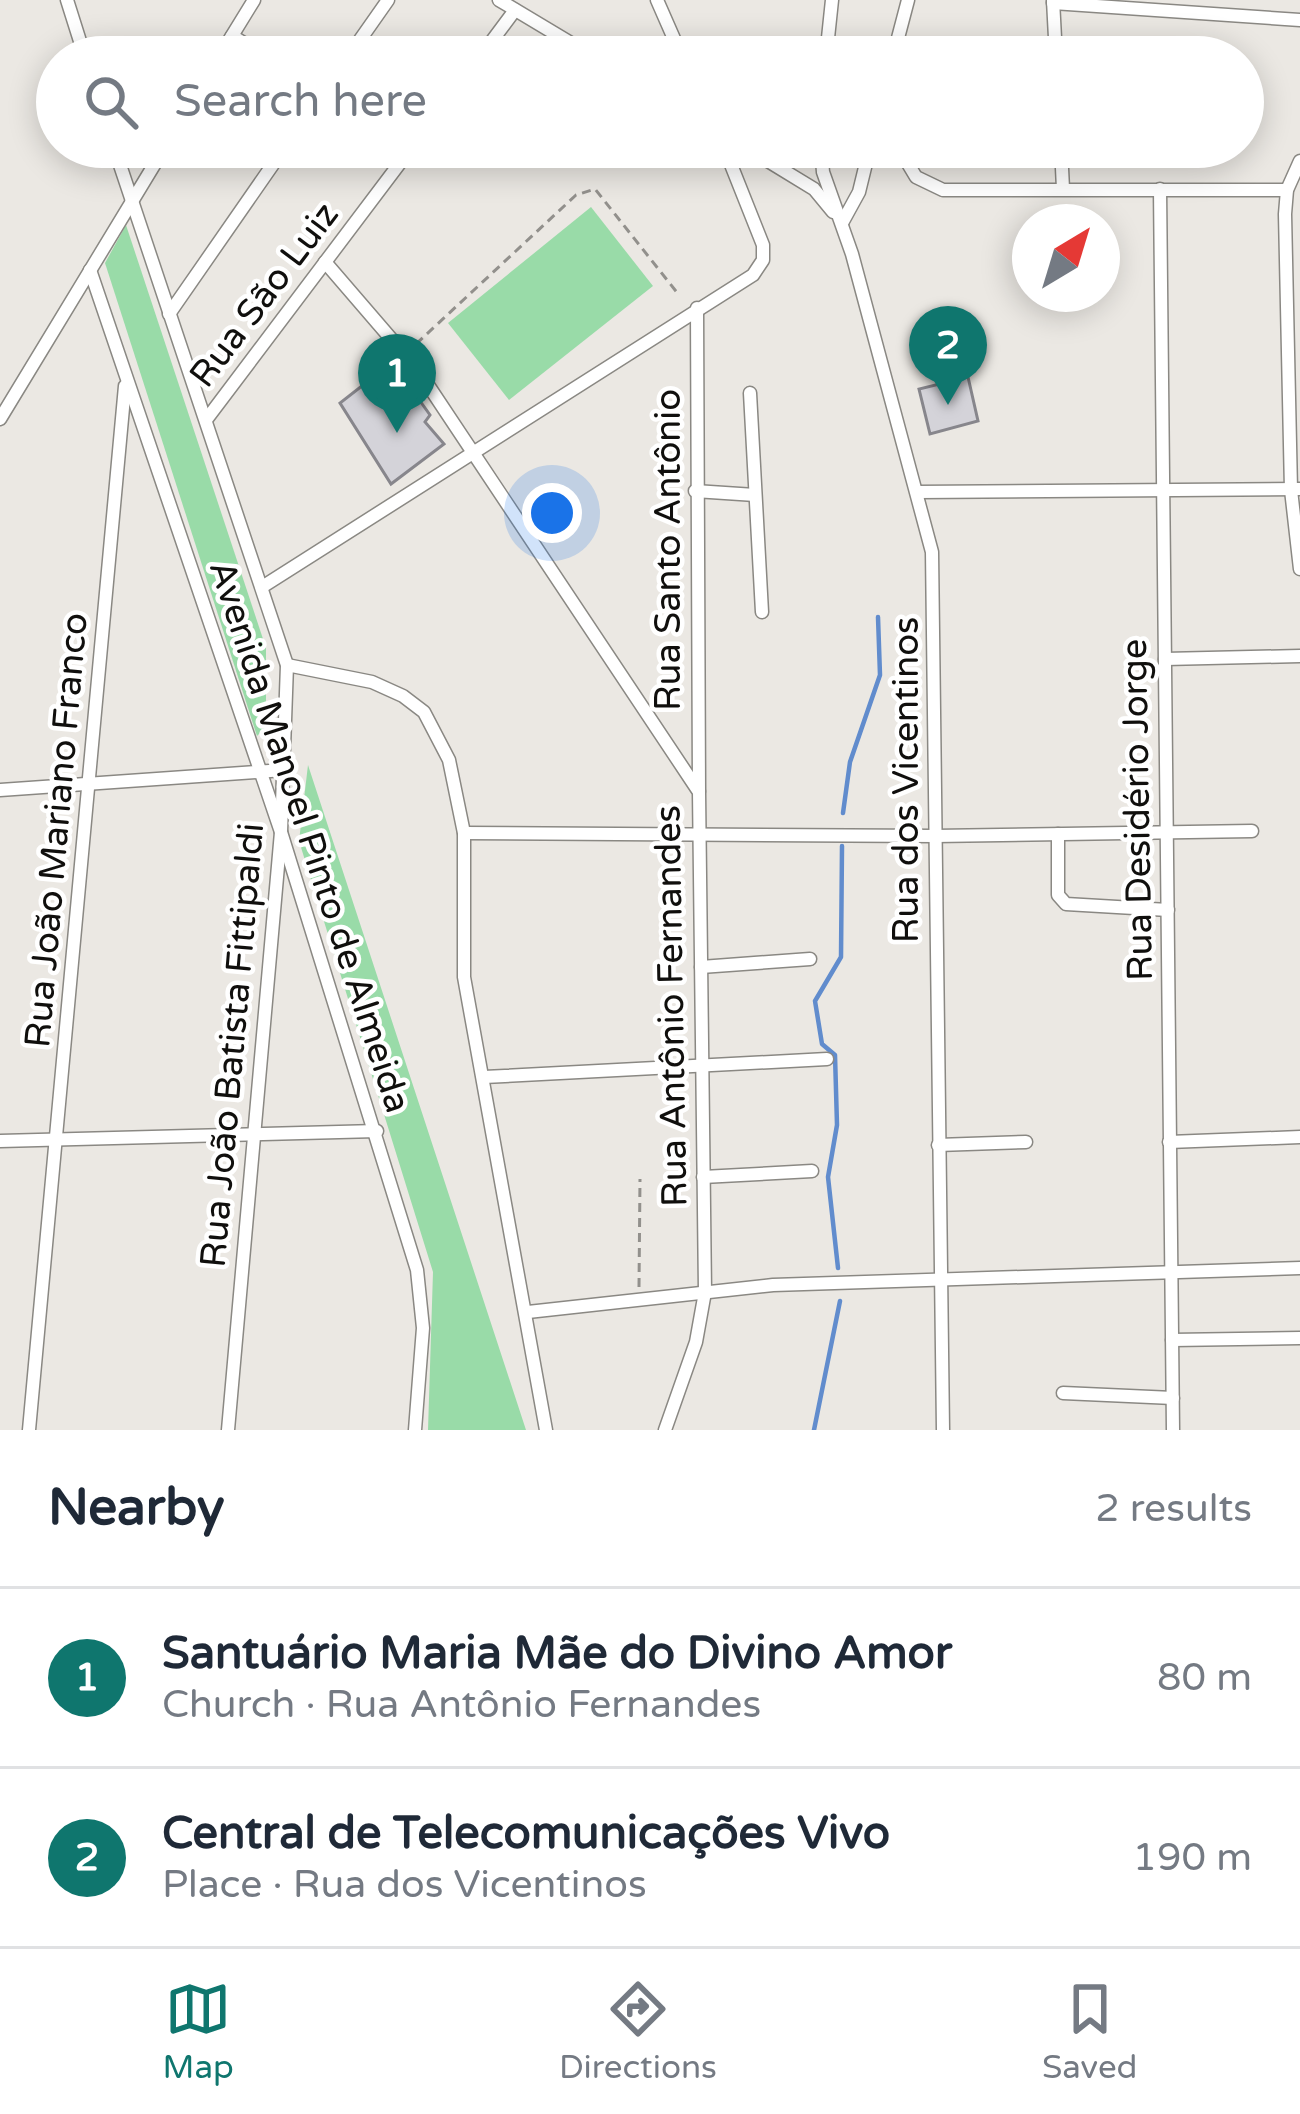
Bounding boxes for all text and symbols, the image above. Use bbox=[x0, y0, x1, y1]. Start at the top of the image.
search box bbox=[36, 36, 1264, 168]
icon: search bbox=[78, 69, 144, 135]
text: Search here bbox=[174, 75, 427, 129]
street label: Rua São Luiz bbox=[181, 194, 348, 396]
north arrow bbox=[1012, 204, 1120, 312]
pin: 2 bbox=[909, 306, 987, 405]
pin: 1 bbox=[358, 334, 436, 433]
street label: Rua Santo Antônio bbox=[647, 389, 690, 711]
your location bbox=[522, 483, 582, 543]
street label: Avenida Manoel Pinto de Almeida bbox=[200, 555, 419, 1118]
street label: Rua João Mariano Franco bbox=[16, 611, 97, 1049]
street label: Rua dos Vicentinos bbox=[885, 617, 928, 943]
street label: Rua Desidério Jorge bbox=[1113, 639, 1162, 981]
street label: Rua Antônio Fernandes bbox=[646, 805, 697, 1207]
street label: Rua João Batista Fittipaldi bbox=[192, 821, 273, 1269]
text: Nearby bbox=[48, 1477, 225, 1539]
text: 2 results bbox=[1095, 1485, 1252, 1532]
text: Santuário Maria Mãe do Divino Amor bbox=[162, 1627, 952, 1681]
text: 1 bbox=[75, 1654, 99, 1701]
text: 80 m bbox=[1157, 1654, 1252, 1701]
text: Church · Rua Antônio Fernandes bbox=[162, 1681, 761, 1728]
text: Central de Telecomunicações Vivo bbox=[162, 1807, 890, 1861]
text: 2 bbox=[75, 1834, 99, 1881]
text: 190 m bbox=[1133, 1834, 1252, 1881]
text: Place · Rua dos Vicentinos bbox=[162, 1861, 647, 1908]
tab: Map bbox=[163, 1976, 234, 2087]
tab: Directions bbox=[559, 1976, 717, 2087]
tab: Saved bbox=[1042, 1976, 1137, 2087]

